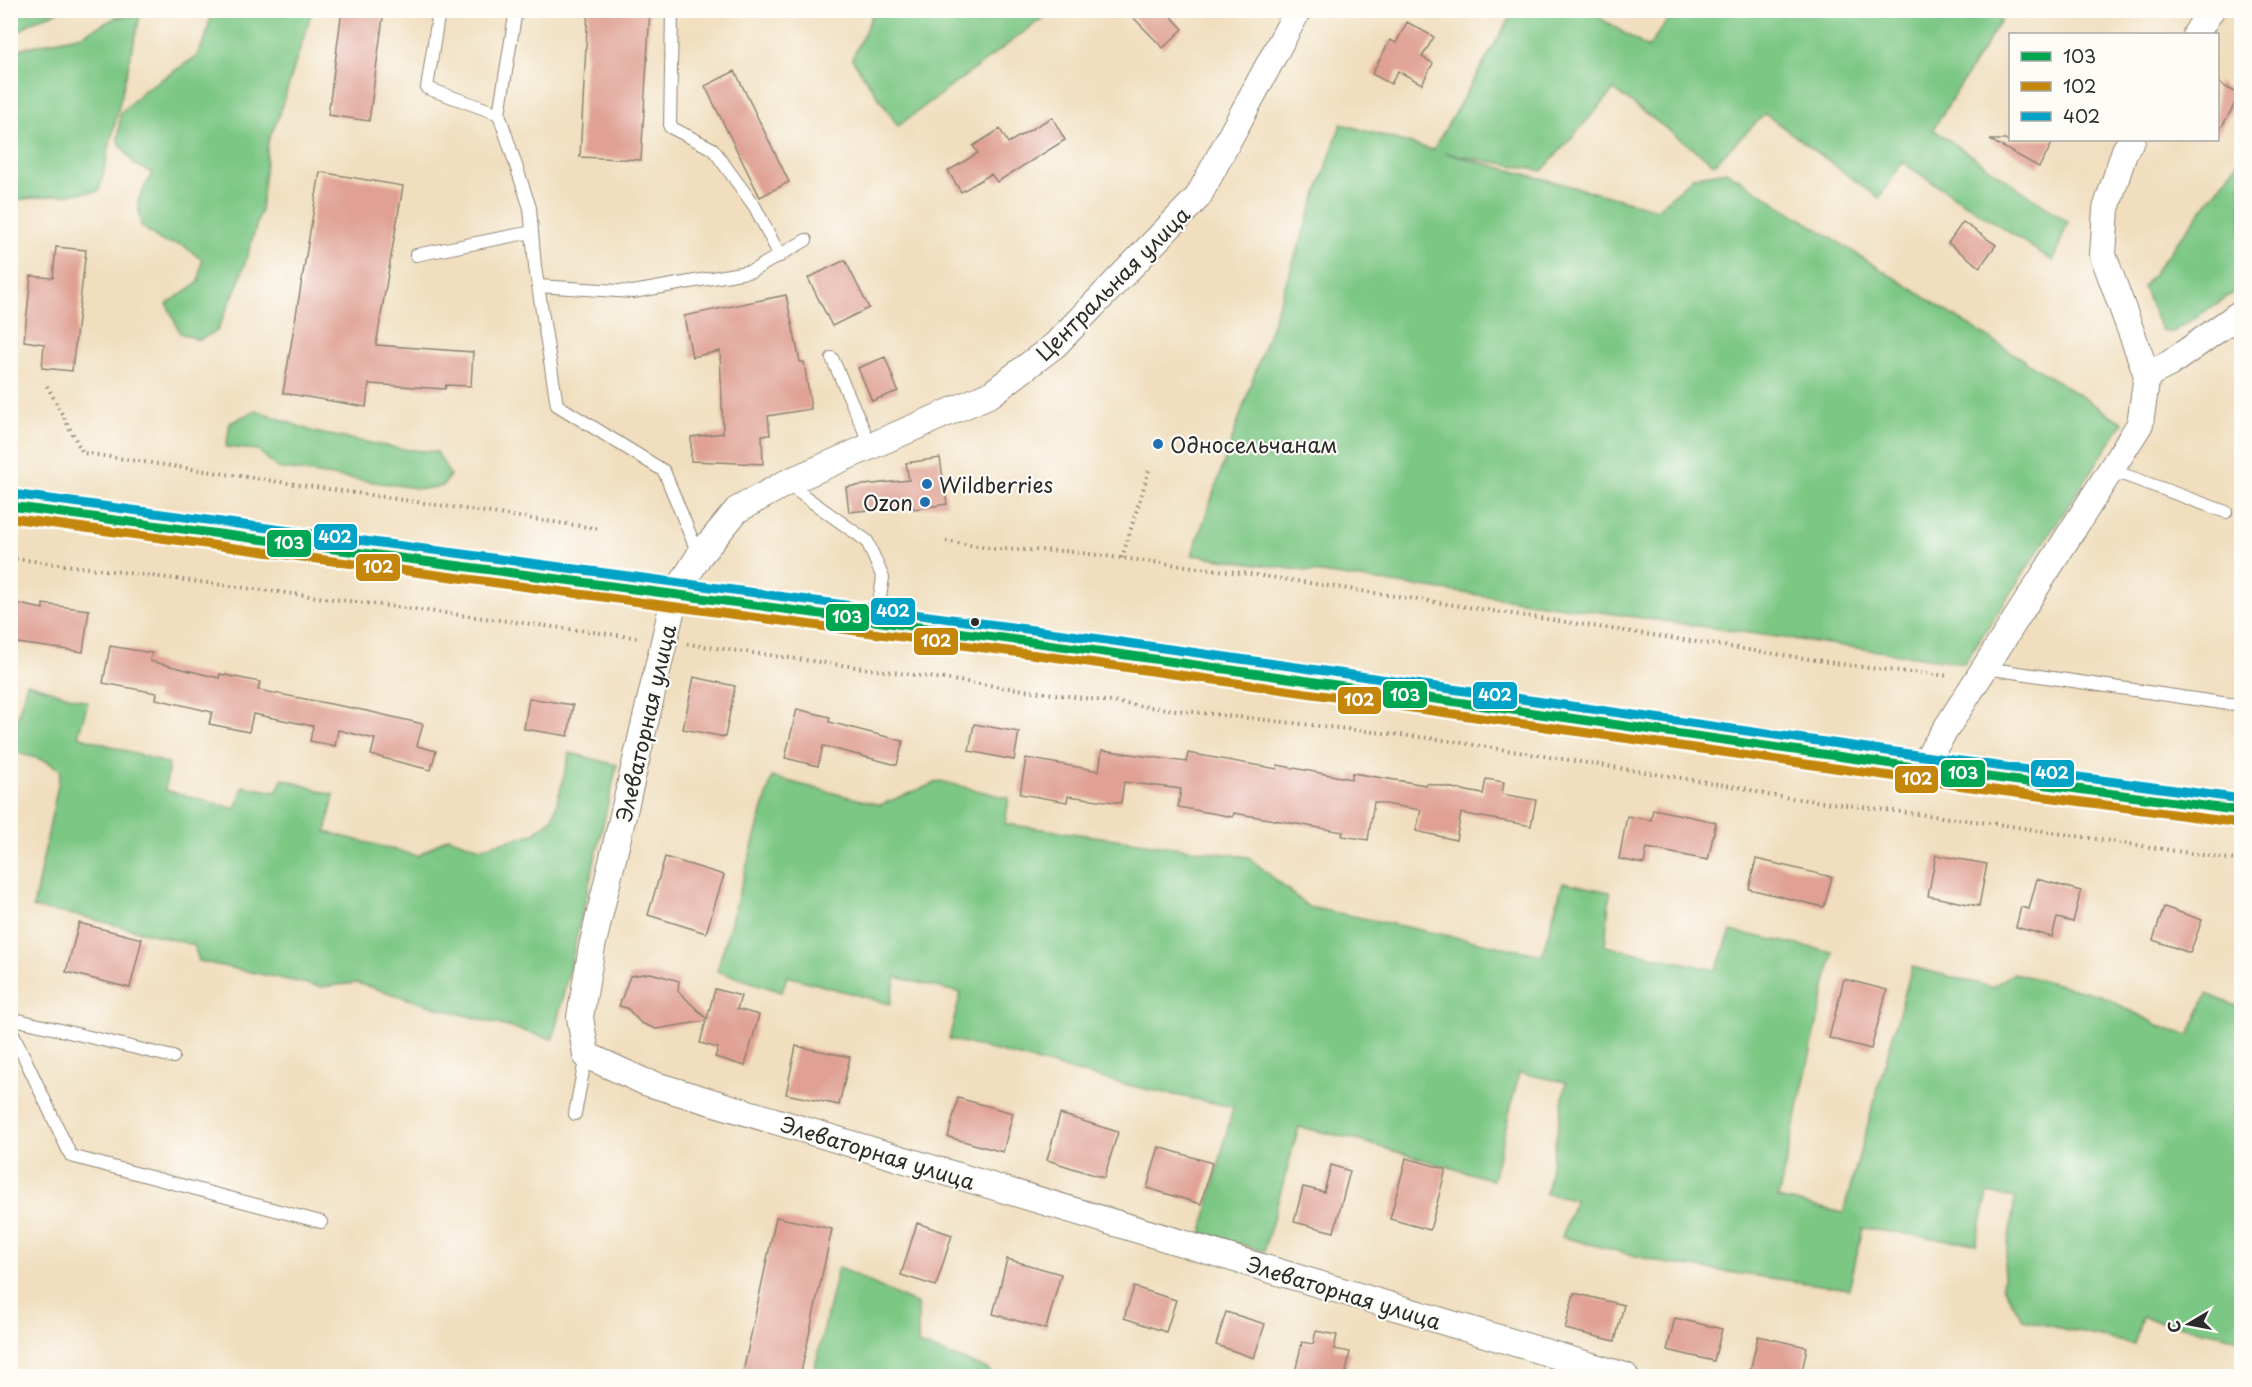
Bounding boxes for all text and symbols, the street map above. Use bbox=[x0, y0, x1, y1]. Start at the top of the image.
legend bbox=[2009, 33, 2219, 141]
text: 103 bbox=[2063, 42, 2096, 69]
text: 102 bbox=[2063, 72, 2096, 99]
text: 402 bbox=[2063, 102, 2100, 129]
street label: Центральная улица bbox=[1027, 198, 1197, 368]
place label: Односельчанам bbox=[1170, 428, 1338, 460]
marker: Односельчанам bbox=[1151, 437, 1165, 451]
place label: Wildberries bbox=[939, 468, 1053, 500]
marker: Wildberries bbox=[920, 477, 934, 491]
place label: Ozon bbox=[863, 486, 913, 518]
marker: Ozon bbox=[918, 495, 932, 509]
line badge: 402 bbox=[313, 523, 358, 551]
text: 402 bbox=[318, 524, 352, 548]
line badge: 103 bbox=[266, 529, 312, 558]
text: 103 bbox=[274, 530, 304, 554]
line badge: 102 bbox=[355, 553, 401, 582]
text: 102 bbox=[363, 554, 393, 578]
line badge: 402 bbox=[870, 597, 916, 626]
text: 402 bbox=[876, 598, 910, 622]
line badge: 103 bbox=[825, 603, 870, 632]
text: 103 bbox=[832, 604, 862, 628]
unlabelled marker bbox=[969, 616, 981, 628]
street label: Элеваторная улица bbox=[607, 620, 683, 825]
line badge: 102 bbox=[913, 627, 959, 656]
text: 102 bbox=[921, 628, 951, 652]
line badge: 103 bbox=[1382, 680, 1428, 709]
line badge: 402 bbox=[1472, 681, 1518, 710]
text: 103 bbox=[1390, 682, 1420, 706]
text: 402 bbox=[1478, 682, 1512, 706]
line badge: 102 bbox=[1337, 686, 1382, 715]
text: 102 bbox=[1344, 687, 1374, 711]
line badge: 103 bbox=[1940, 759, 1986, 788]
line badge: 402 bbox=[2030, 759, 2075, 788]
text: 103 bbox=[1948, 760, 1978, 784]
text: 402 bbox=[2035, 760, 2069, 784]
line badge: 102 bbox=[1894, 765, 1939, 794]
text: 102 bbox=[1902, 766, 1932, 790]
street label: Элеваторная улица bbox=[777, 1107, 980, 1197]
street label: Элеваторная улица bbox=[1243, 1247, 1446, 1337]
north arrow bbox=[2159, 1294, 2219, 1354]
text: С bbox=[2160, 1319, 2186, 1335]

